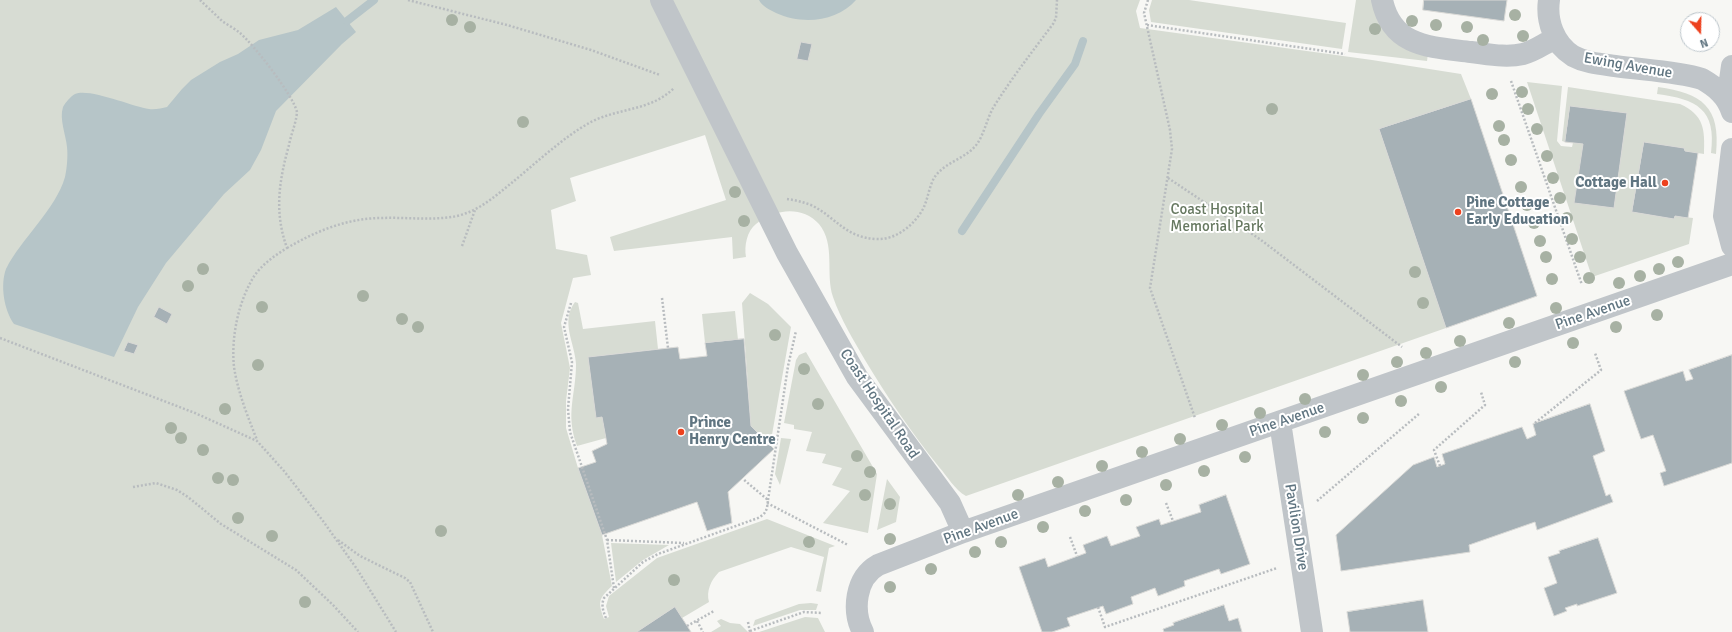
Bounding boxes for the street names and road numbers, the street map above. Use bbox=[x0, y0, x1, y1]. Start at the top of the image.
street label: Ewing Avenue bbox=[1582, 49, 1674, 83]
street label: Pine Avenue bbox=[1553, 292, 1633, 334]
street label: Coast Hospital Road bbox=[836, 346, 922, 462]
street label: Pine Avenue bbox=[1247, 399, 1327, 441]
street label: Pavilion Drive bbox=[1280, 482, 1312, 572]
street label: Pine Avenue bbox=[941, 505, 1021, 549]

